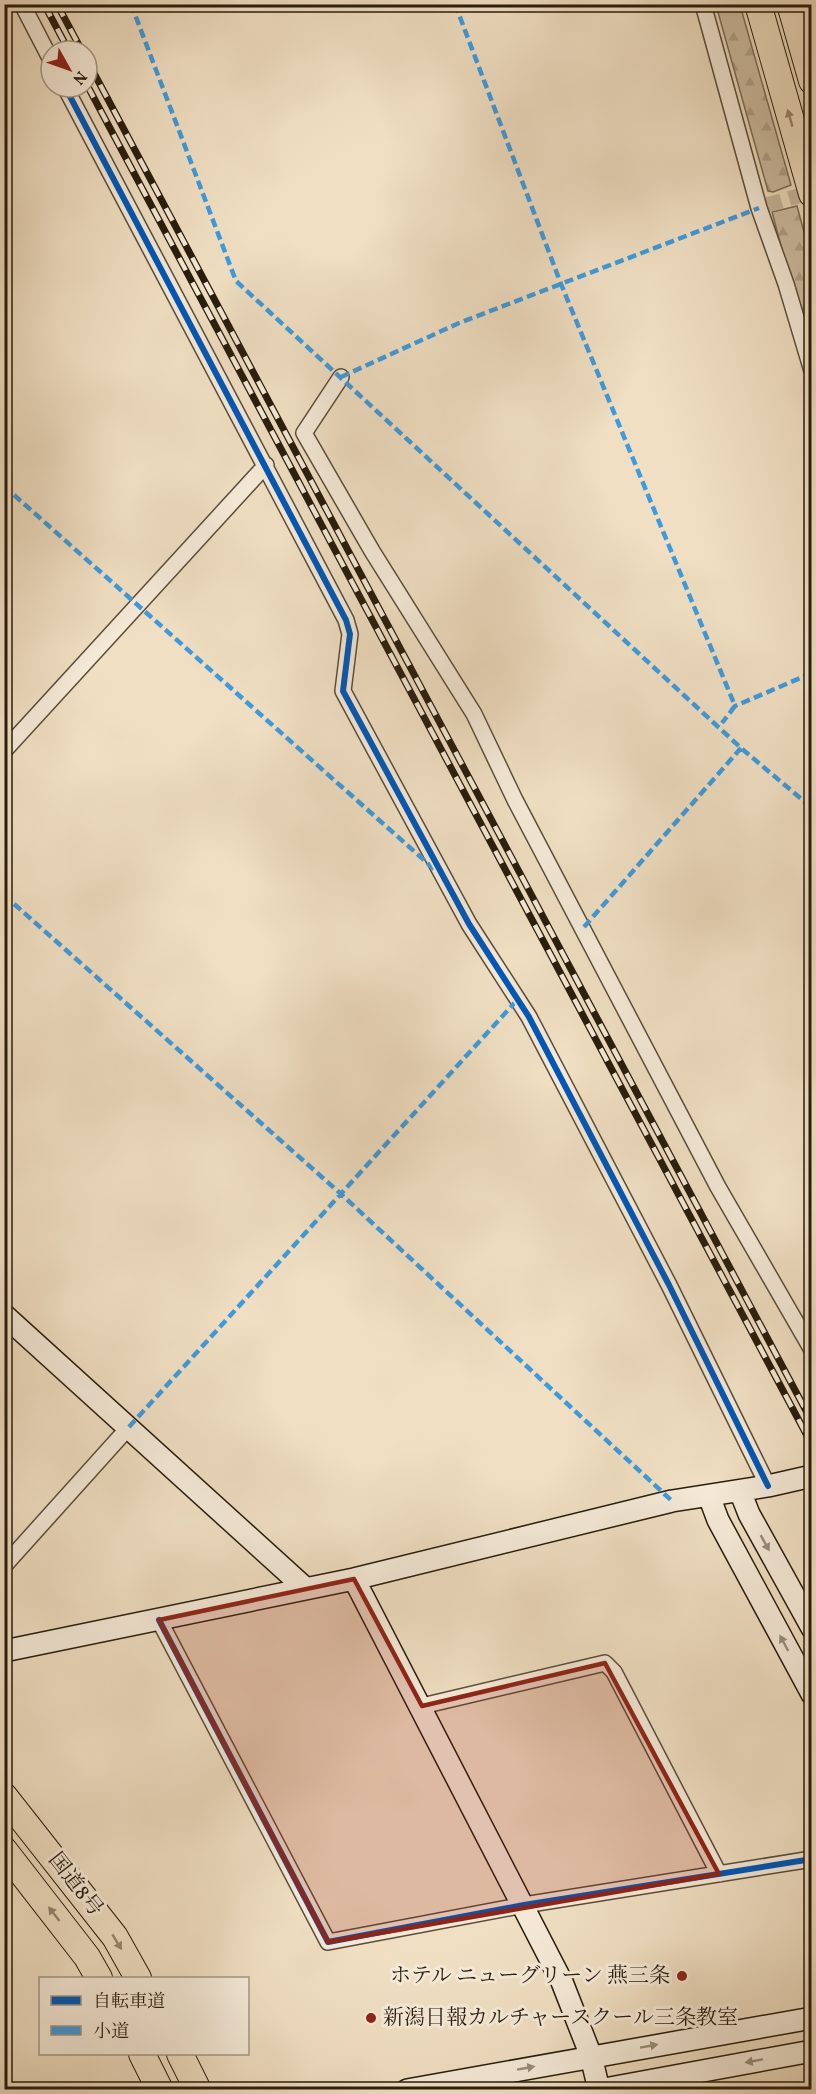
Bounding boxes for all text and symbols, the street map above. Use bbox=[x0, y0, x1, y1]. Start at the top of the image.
north arrow bbox=[39, 39, 99, 99]
text: N bbox=[67, 66, 91, 89]
one-way arrow bbox=[785, 109, 794, 127]
one-way arrow bbox=[760, 1535, 770, 1552]
one-way arrow bbox=[779, 1634, 789, 1651]
street label: 国道8号 bbox=[41, 1847, 109, 1923]
one-way arrow bbox=[48, 1906, 60, 1921]
one-way arrow bbox=[112, 1934, 123, 1950]
place label: ホテル ニューグリーン 燕三条 bbox=[390, 1962, 670, 1991]
marker: ホテル ニューグリーン 燕三条 bbox=[675, 1969, 689, 1983]
legend bbox=[39, 1977, 249, 2055]
text: 自転車道 bbox=[93, 1990, 165, 2015]
place label: 新潟日報カルチャースクール三条教室 bbox=[383, 2004, 738, 2033]
marker: 新潟日報カルチャースクール三条教室 bbox=[364, 2011, 378, 2025]
text: 小道 bbox=[93, 2020, 129, 2045]
one-way arrow bbox=[640, 2042, 659, 2051]
one-way arrow bbox=[744, 2057, 763, 2066]
one-way arrow bbox=[517, 2063, 536, 2072]

